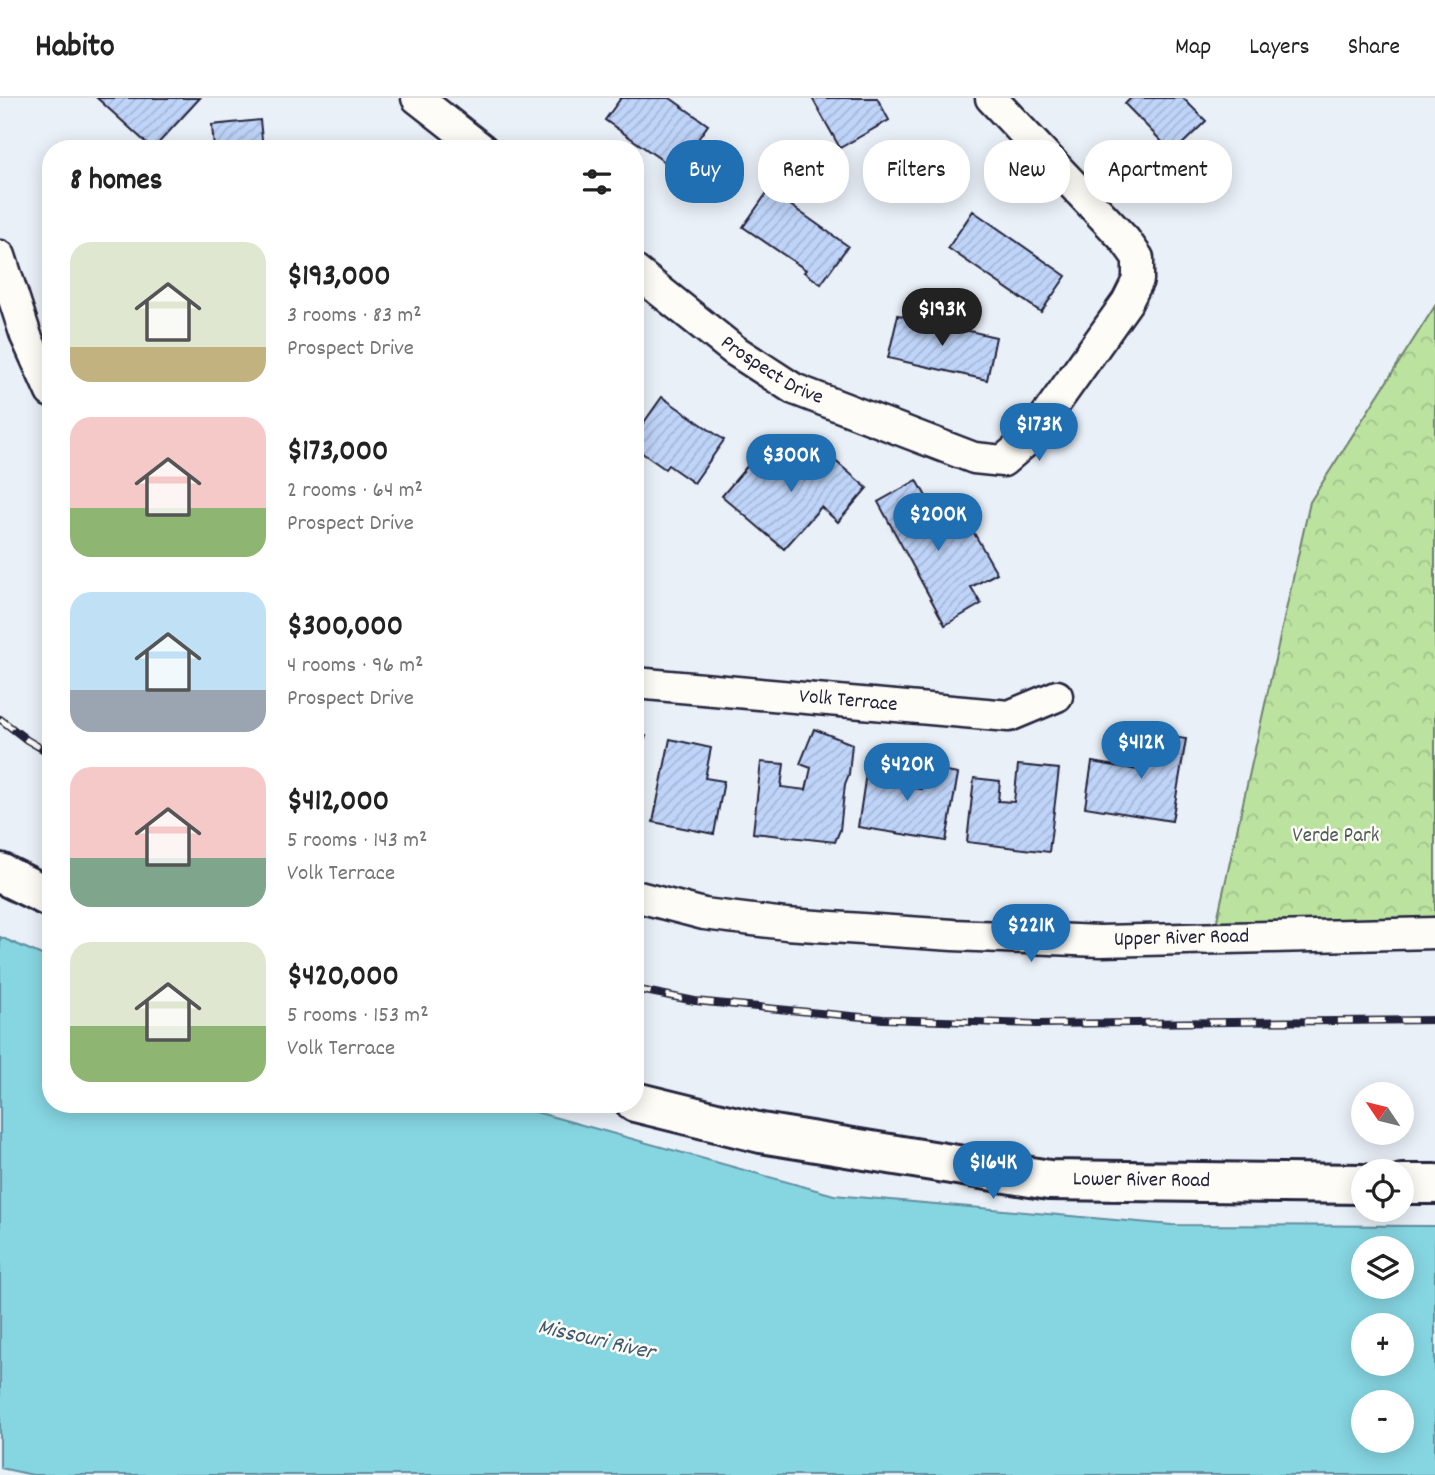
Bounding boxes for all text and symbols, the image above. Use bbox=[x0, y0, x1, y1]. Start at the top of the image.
text: Habito bbox=[35, 25, 115, 72]
text: Map bbox=[1175, 31, 1211, 65]
text: Layers bbox=[1249, 31, 1310, 65]
text: Share bbox=[1348, 31, 1400, 65]
chip: Buy bbox=[665, 140, 744, 203]
chip: Rent bbox=[758, 140, 849, 203]
chip: Filters bbox=[863, 140, 970, 203]
chip: New bbox=[984, 140, 1070, 203]
chip: Apartment bbox=[1084, 140, 1232, 203]
text: 8 homes bbox=[70, 161, 162, 204]
icon: filters bbox=[578, 163, 616, 201]
text: $193,000 bbox=[287, 257, 391, 300]
icon: home bbox=[126, 270, 210, 354]
pin: $193K bbox=[893, 288, 991, 348]
text: $193K bbox=[918, 294, 966, 327]
text: 3 rooms · 83 m² bbox=[287, 300, 422, 333]
street label: Prospect Drive bbox=[713, 329, 827, 414]
text: Prospect Drive bbox=[287, 333, 414, 366]
pin: $173K bbox=[990, 404, 1088, 463]
text: $173K bbox=[1016, 409, 1062, 442]
text: $173,000 bbox=[287, 432, 388, 475]
pin: $300K bbox=[742, 434, 840, 494]
text: $300K bbox=[762, 440, 820, 473]
icon: home bbox=[126, 445, 210, 529]
text: 2 rooms · 64 m² bbox=[287, 475, 423, 508]
pin: $200K bbox=[889, 494, 987, 553]
text: $200K bbox=[909, 499, 967, 532]
text: Prospect Drive bbox=[287, 508, 414, 541]
text: $300,000 bbox=[287, 607, 403, 650]
icon: home bbox=[126, 620, 210, 704]
text: 4 rooms · 96 m² bbox=[287, 650, 423, 683]
text: Prospect Drive bbox=[287, 683, 414, 716]
street label: Volk Terrace bbox=[798, 683, 899, 721]
pin: $412K bbox=[1092, 722, 1190, 781]
text: $412K bbox=[1118, 727, 1164, 760]
pin: $420K bbox=[858, 744, 956, 803]
text: $420K bbox=[880, 749, 934, 782]
text: $412,000 bbox=[287, 782, 389, 825]
icon: home bbox=[126, 795, 210, 879]
park label: Verde Park bbox=[1293, 822, 1379, 852]
text: 5 rooms · 143 m² bbox=[287, 825, 427, 858]
text: Volk Terrace bbox=[287, 858, 395, 891]
pin: $221K bbox=[982, 904, 1080, 964]
text: $221K bbox=[1007, 910, 1055, 943]
street label: Upper River Road bbox=[1114, 922, 1250, 956]
text: $420,000 bbox=[287, 957, 399, 1000]
icon: home bbox=[126, 970, 210, 1054]
text: 5 rooms · 153 m² bbox=[287, 1000, 429, 1033]
text: Volk Terrace bbox=[287, 1033, 395, 1066]
north arrow bbox=[1351, 1082, 1414, 1144]
map controls bbox=[1351, 1082, 1414, 1453]
pin: $164K bbox=[944, 1142, 1042, 1201]
text: $164K bbox=[969, 1147, 1017, 1180]
button: locate bbox=[1351, 1159, 1414, 1222]
street label: Lower River Road bbox=[1073, 1165, 1210, 1197]
button: layers bbox=[1351, 1236, 1414, 1299]
water label: Missouri River bbox=[534, 1312, 660, 1371]
button: + bbox=[1351, 1313, 1414, 1376]
button: − bbox=[1351, 1390, 1414, 1453]

